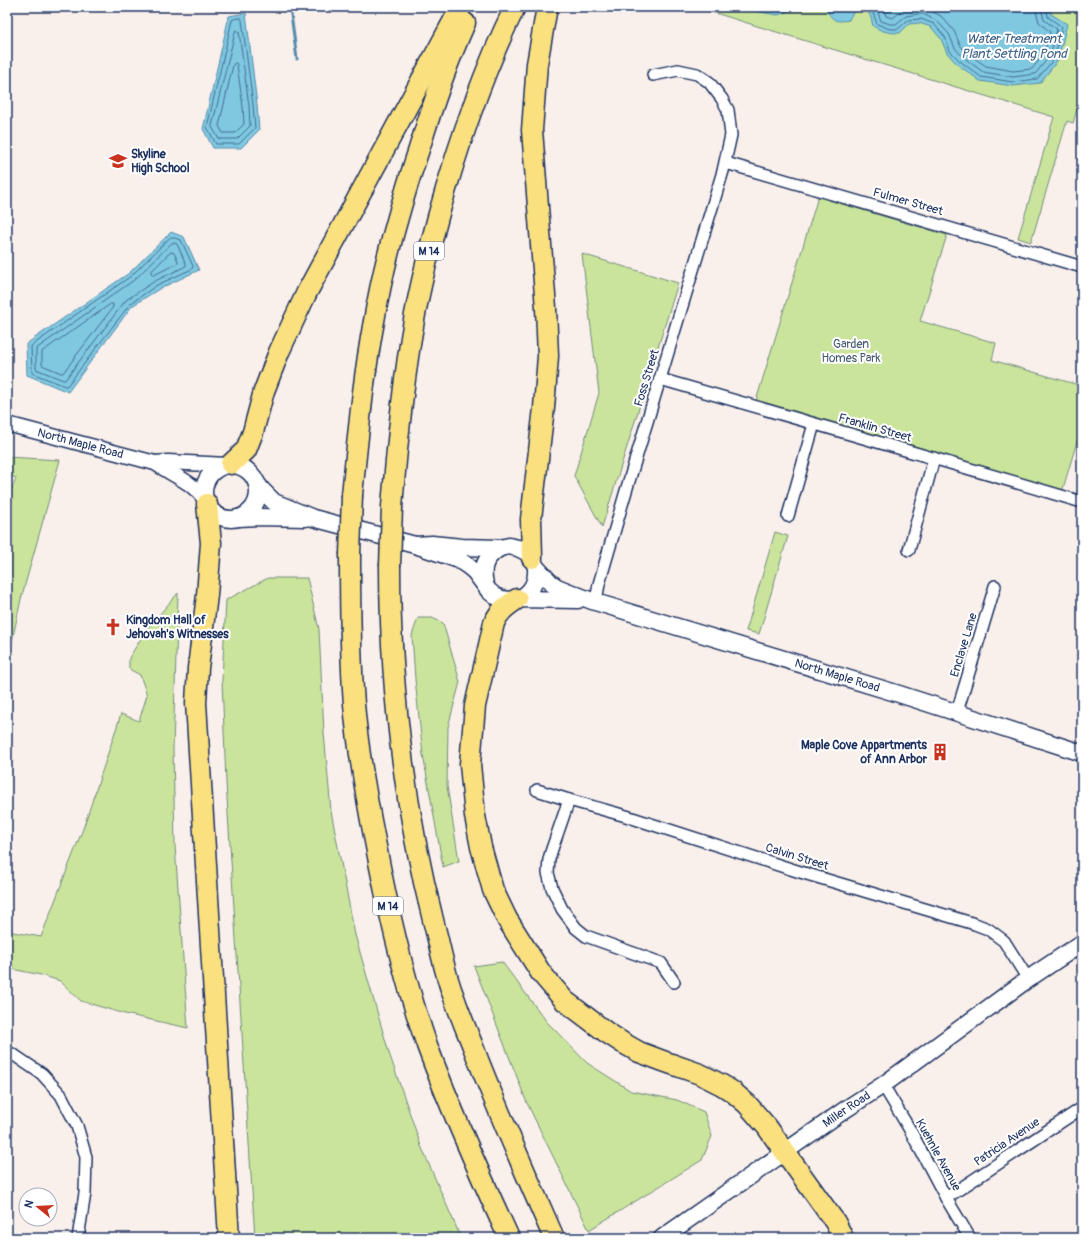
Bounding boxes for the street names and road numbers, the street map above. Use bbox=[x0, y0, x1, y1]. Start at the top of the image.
street label: Fulmer Street bbox=[871, 185, 945, 219]
road number: M 14 bbox=[414, 242, 444, 260]
street label: Foss Street bbox=[631, 347, 663, 408]
street label: Franklin Street bbox=[837, 410, 913, 446]
street label: North Maple Road bbox=[36, 425, 125, 462]
street label: Enclave Lane bbox=[947, 611, 981, 679]
street label: North Maple Road bbox=[793, 655, 882, 695]
street label: Calvin Street bbox=[764, 840, 831, 874]
road number: M 14 bbox=[373, 897, 403, 915]
street label: Miller Road bbox=[820, 1088, 873, 1131]
street label: Patricia Avenue bbox=[971, 1115, 1043, 1169]
street label: Kuehnle Avenue bbox=[912, 1116, 964, 1194]

